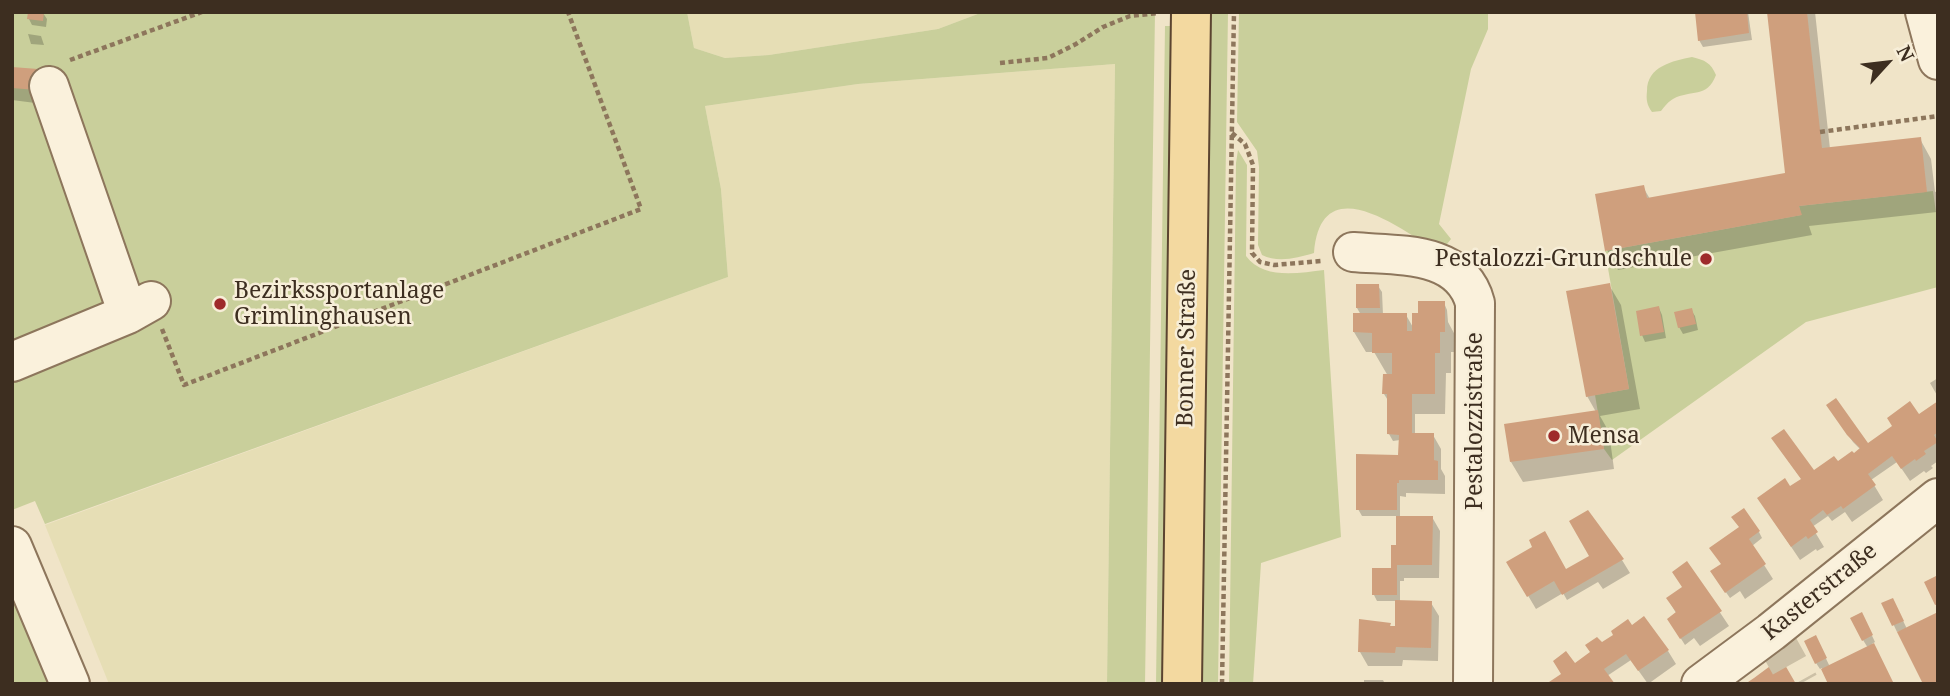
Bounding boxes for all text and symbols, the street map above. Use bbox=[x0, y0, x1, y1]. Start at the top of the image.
north arrow bbox=[1852, 28, 1922, 98]
text: N bbox=[1891, 41, 1921, 66]
place label: Pestalozzi-Grundschule bbox=[1435, 245, 1692, 273]
marker: Pestalozzi-Grundschule bbox=[1698, 251, 1714, 267]
street label: Bonner Straße bbox=[1172, 269, 1202, 427]
place label: Bezirkssportanlage Grimlinghausen bbox=[234, 277, 444, 331]
marker: Bezirkssportanlage Grimlinghausen bbox=[212, 296, 228, 312]
street label: Pestalozzistraße bbox=[1461, 332, 1489, 510]
place label: Mensa bbox=[1568, 422, 1640, 450]
marker: Mensa bbox=[1546, 428, 1562, 444]
street label: Kasterstraße bbox=[1757, 537, 1883, 647]

